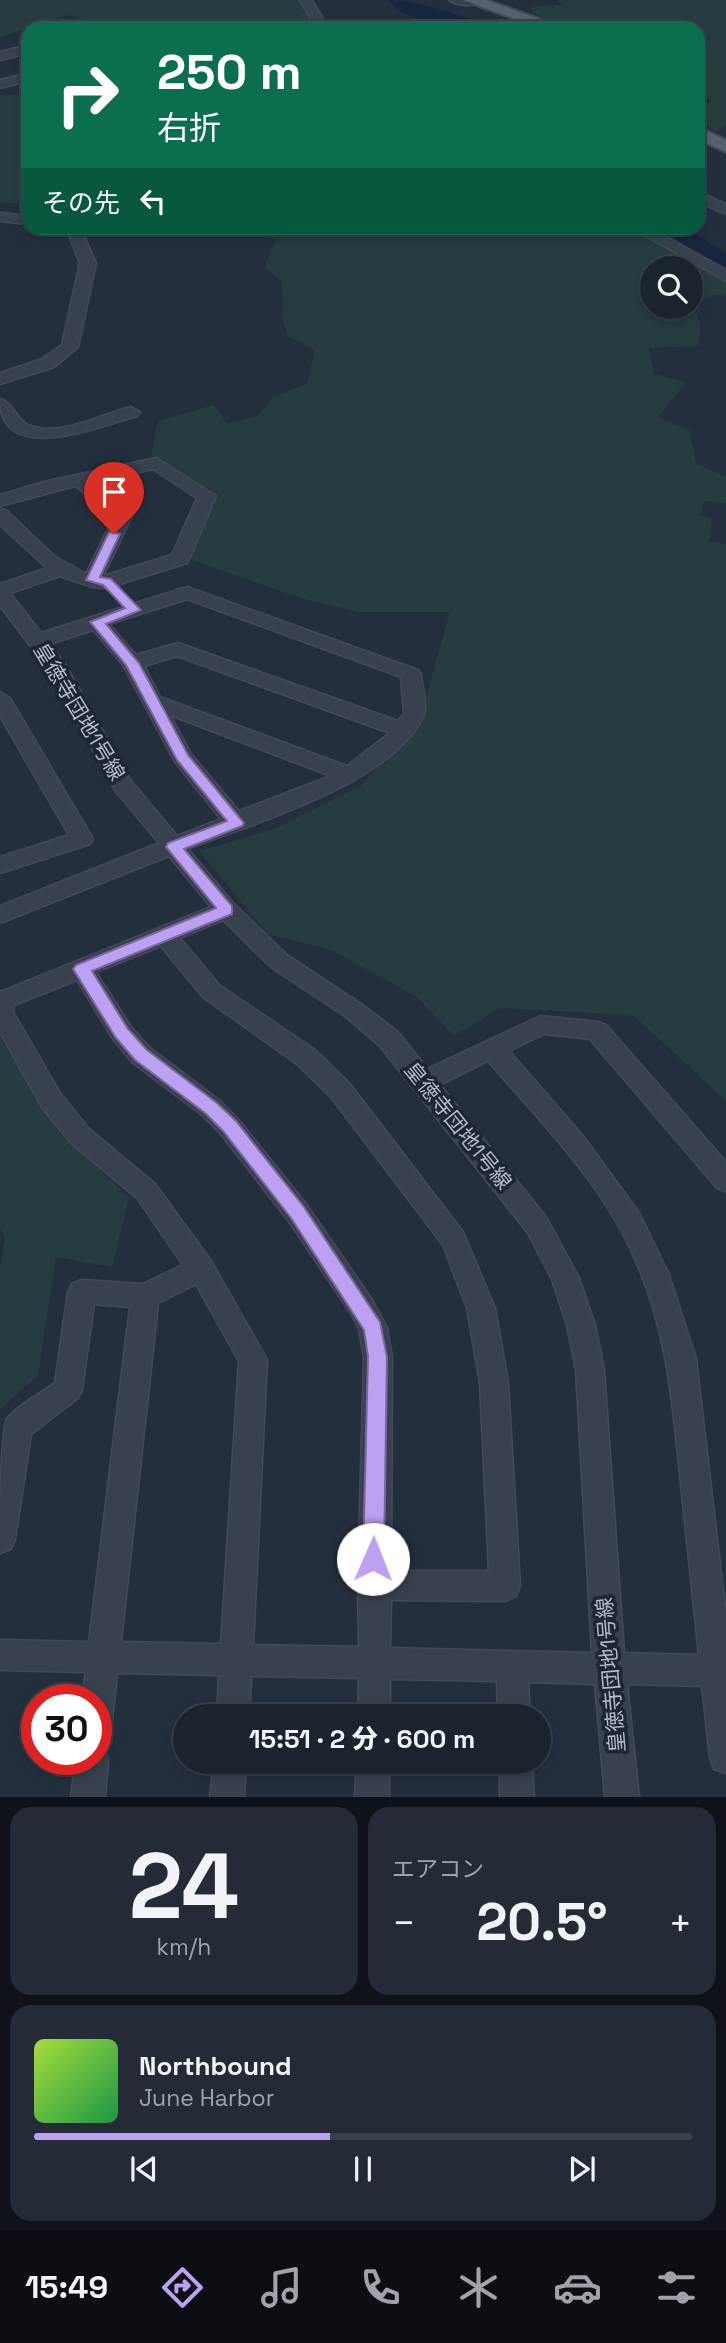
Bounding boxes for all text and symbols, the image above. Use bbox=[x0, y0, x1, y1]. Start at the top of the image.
text: 250 m bbox=[157, 41, 302, 103]
icon: right bbox=[42, 49, 133, 140]
text: 右折 bbox=[157, 108, 221, 148]
icon: left bbox=[134, 182, 172, 220]
text: その先 bbox=[42, 186, 120, 220]
map controls bbox=[640, 256, 703, 319]
button: search bbox=[640, 256, 703, 319]
pin bbox=[84, 462, 144, 534]
icon: arrive bbox=[95, 473, 133, 511]
street label: 皇徳寺団地1号線 bbox=[28, 638, 131, 785]
street label: 皇徳寺団地1号線 bbox=[399, 1057, 518, 1195]
position arrow bbox=[336, 1522, 410, 1596]
street label: 皇徳寺団地1号線 bbox=[590, 1596, 631, 1754]
speed limit sign: 30 bbox=[21, 1684, 112, 1775]
text: 15:51 · 2 分 · 600 m bbox=[249, 1722, 475, 1756]
text: 24 bbox=[129, 1828, 239, 1945]
text: エアコン bbox=[392, 1854, 484, 1884]
text: 20.5° bbox=[476, 1889, 608, 1955]
text: − bbox=[392, 1899, 416, 1947]
text: + bbox=[668, 1899, 692, 1947]
text: km/h bbox=[157, 1932, 211, 1962]
text: Northbound bbox=[139, 2049, 292, 2083]
text: June Harbor bbox=[139, 2083, 274, 2113]
icon: previous bbox=[125, 2150, 163, 2188]
icon: pause bbox=[344, 2150, 382, 2188]
icon: next bbox=[563, 2150, 601, 2188]
icon: directions bbox=[158, 2263, 207, 2312]
icon: music bbox=[257, 2263, 306, 2312]
icon: phone bbox=[356, 2263, 405, 2312]
icon: climate bbox=[454, 2263, 503, 2312]
icon: car bbox=[553, 2263, 602, 2312]
icon: filters bbox=[652, 2263, 701, 2312]
text: 15:49 bbox=[25, 2267, 108, 2307]

